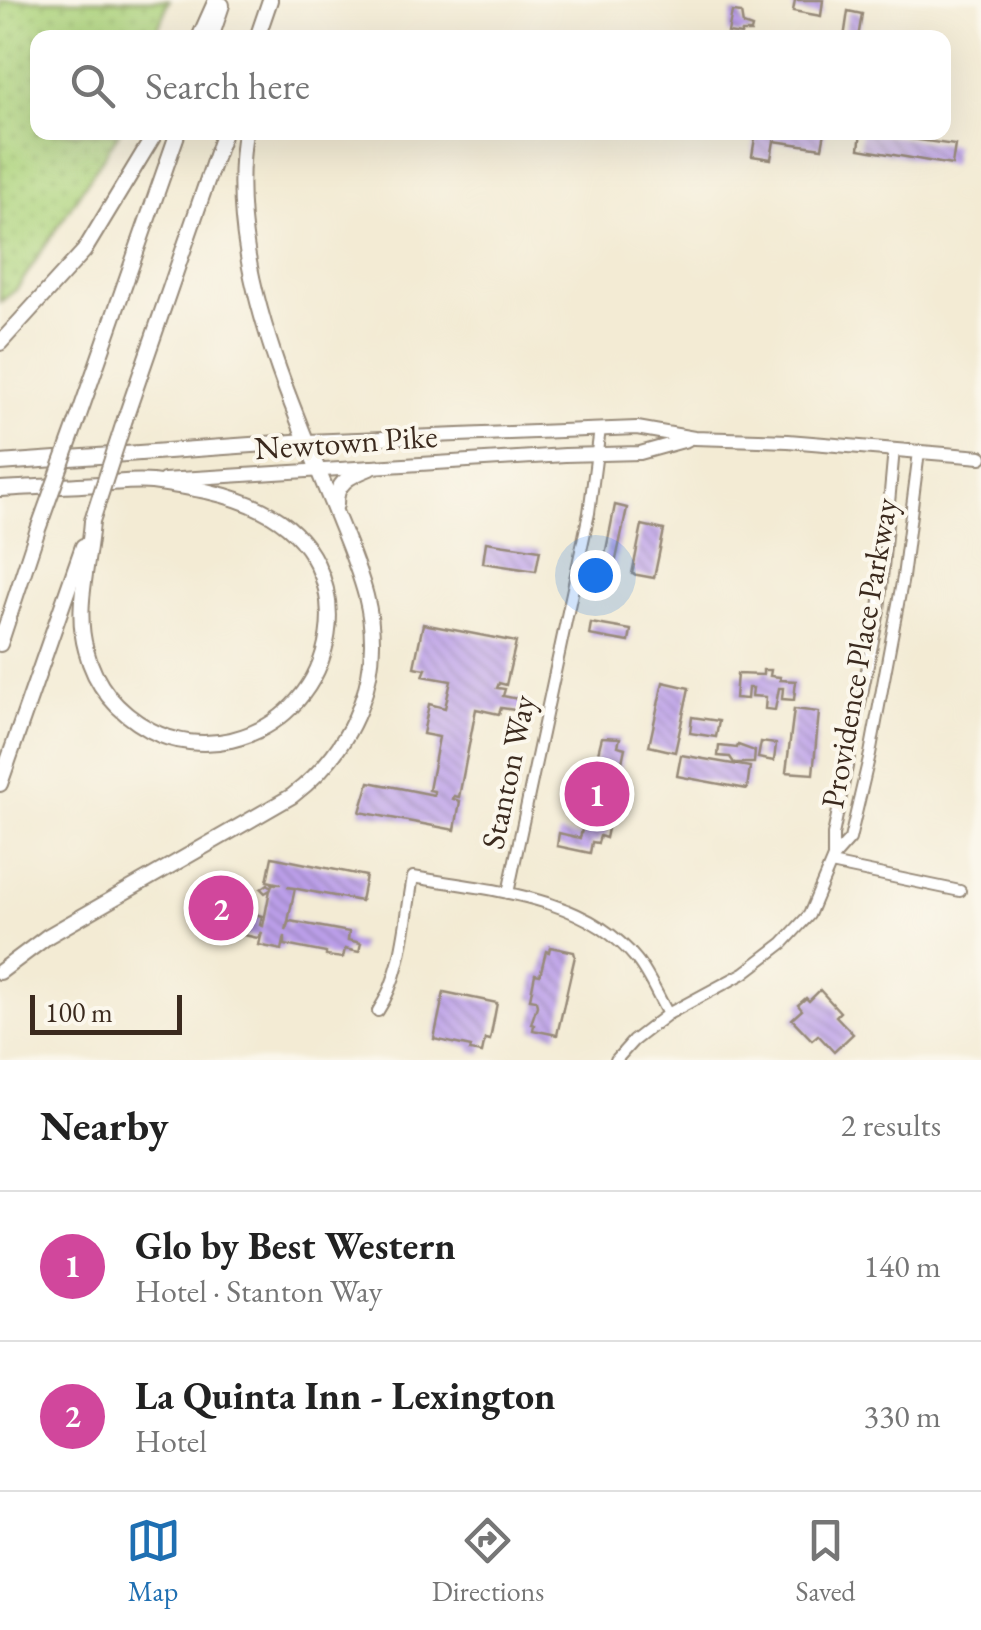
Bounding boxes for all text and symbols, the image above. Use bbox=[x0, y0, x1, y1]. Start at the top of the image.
search box bbox=[30, 30, 951, 140]
icon: search bbox=[65, 58, 120, 113]
text: Search here bbox=[145, 61, 310, 110]
street label: Newtown Pike bbox=[253, 415, 439, 469]
street label: Providence Place Parkway bbox=[811, 494, 907, 811]
your location bbox=[570, 550, 621, 601]
street label: Stanton Way bbox=[471, 690, 545, 853]
pin: 1 bbox=[564, 756, 630, 832]
pin: 2 bbox=[188, 870, 254, 946]
scale bar bbox=[30, 990, 182, 1034]
text: 100 m bbox=[45, 994, 113, 1030]
text: Nearby bbox=[40, 1098, 169, 1153]
text: 2 results bbox=[841, 1104, 941, 1146]
text: Glo by Best Western bbox=[135, 1221, 456, 1270]
text: 1 bbox=[64, 1245, 81, 1287]
text: 140 m bbox=[864, 1245, 941, 1287]
text: Hotel · Stanton Way bbox=[135, 1270, 383, 1312]
text: La Quinta Inn - Lexington bbox=[135, 1371, 556, 1420]
text: 2 bbox=[64, 1395, 81, 1437]
text: 330 m bbox=[864, 1395, 941, 1437]
text: Hotel bbox=[135, 1420, 207, 1462]
tab: Map bbox=[126, 1513, 181, 1609]
tab: Directions bbox=[432, 1513, 544, 1609]
tab: Saved bbox=[795, 1513, 855, 1609]

